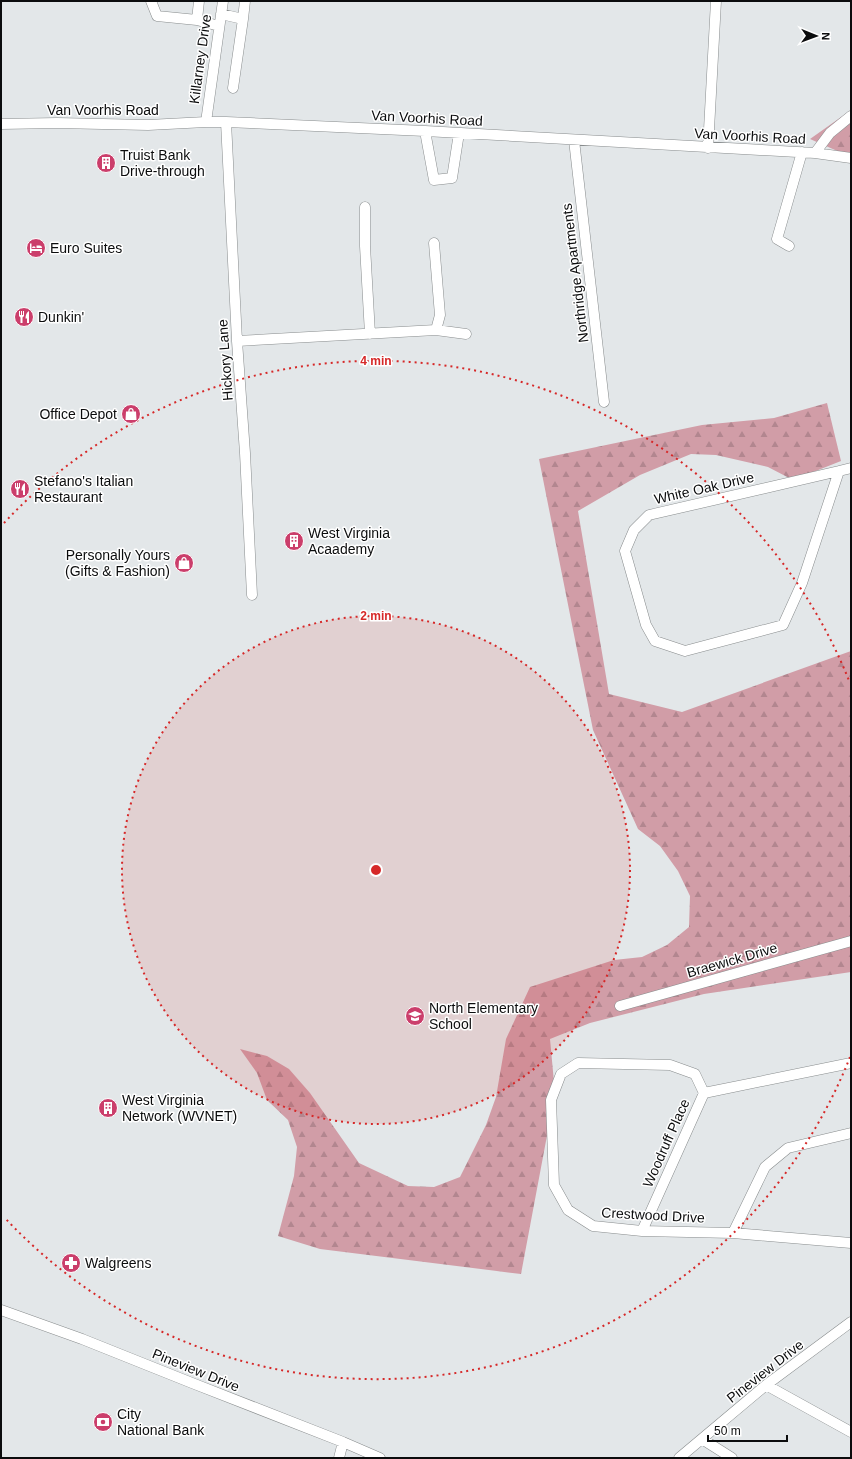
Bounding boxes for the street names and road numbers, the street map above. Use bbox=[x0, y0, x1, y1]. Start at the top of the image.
street label: Killarney Drive bbox=[186, 13, 214, 105]
street label: Van Voorhis Road bbox=[47, 102, 159, 118]
street label: Van Voorhis Road bbox=[371, 107, 483, 129]
street label: Van Voorhis Road bbox=[694, 125, 806, 147]
street label: Northridge Apartments bbox=[559, 203, 591, 343]
street label: Hickory Lane bbox=[214, 318, 236, 401]
street label: White Oak Drive bbox=[653, 469, 756, 507]
street label: Braewick Drive bbox=[685, 939, 779, 981]
street label: Woodruff Place bbox=[639, 1096, 693, 1190]
street label: Crestwood Drive bbox=[601, 1204, 705, 1226]
street label: Pineview Drive bbox=[724, 1336, 807, 1406]
street label: Pineview Drive bbox=[150, 1345, 242, 1395]

